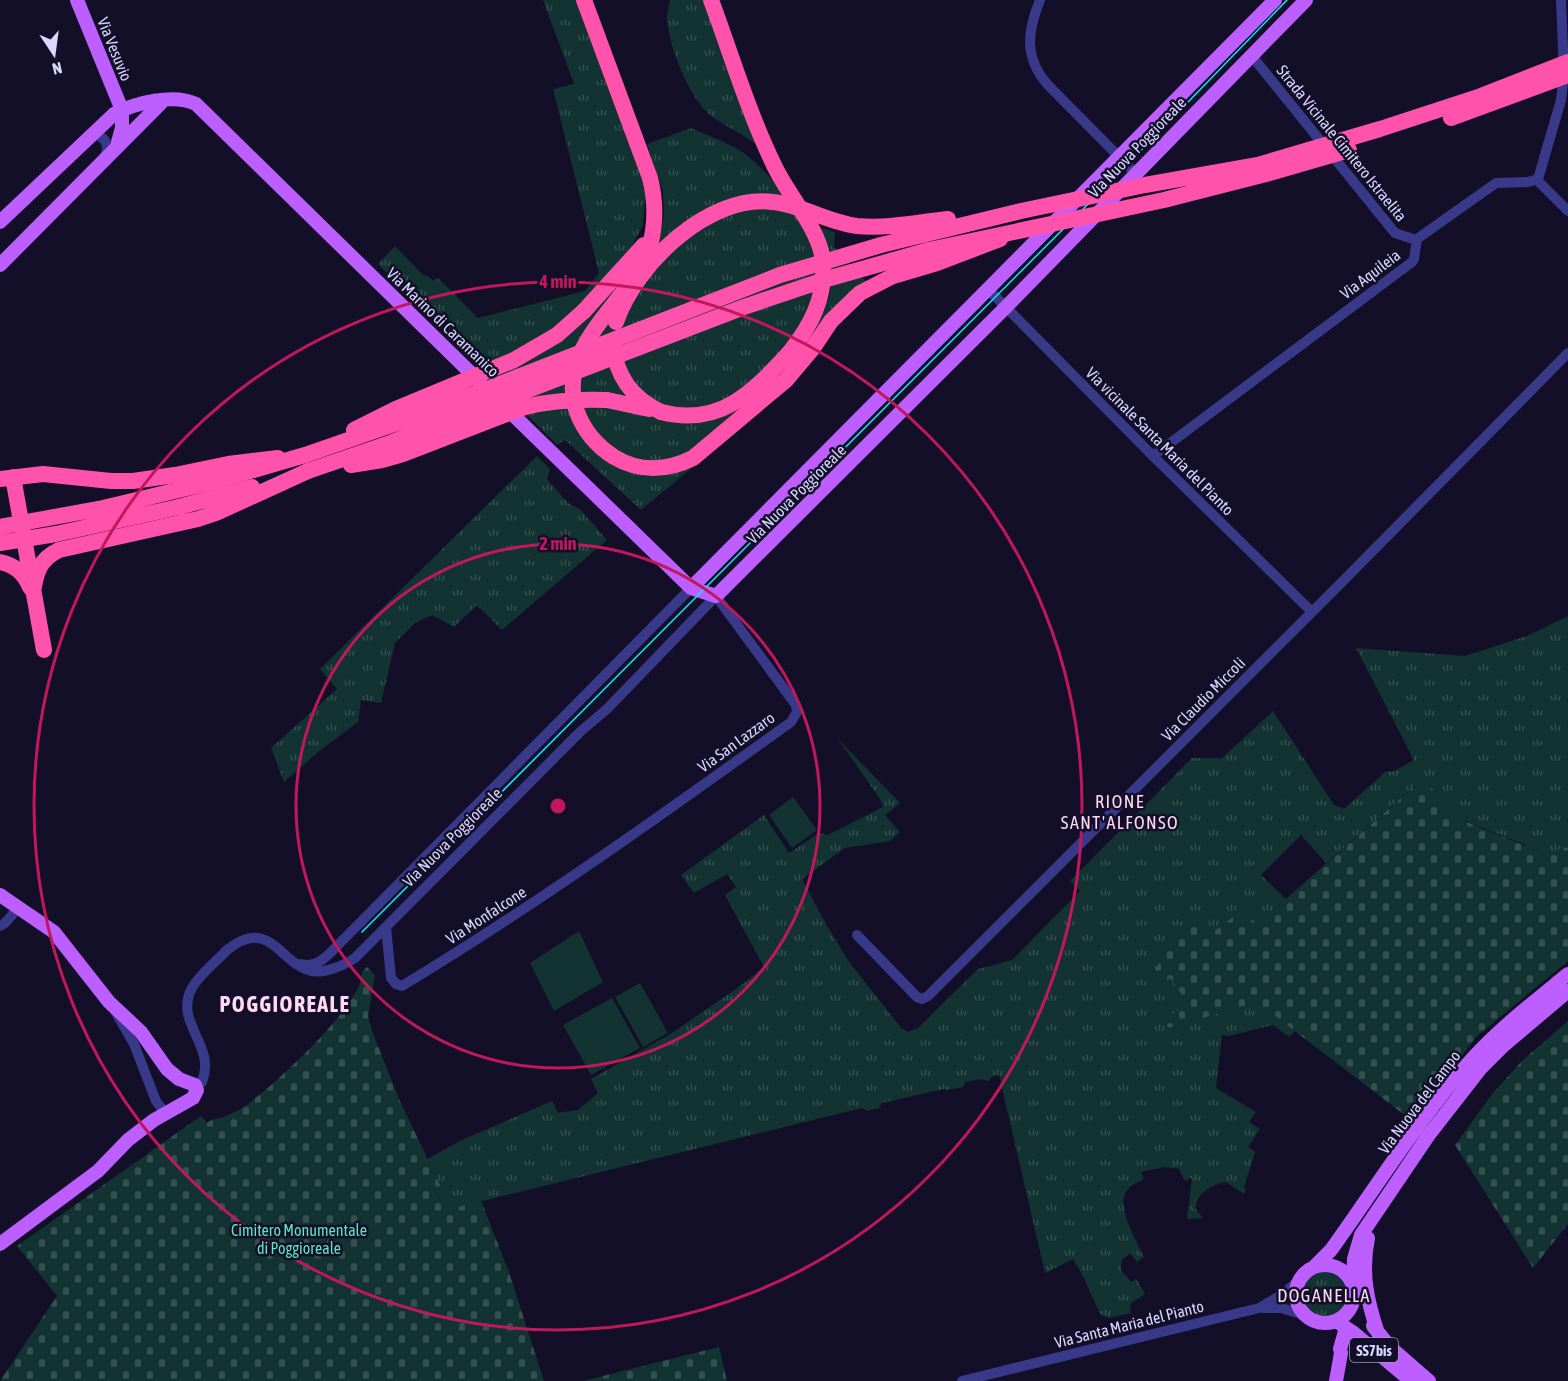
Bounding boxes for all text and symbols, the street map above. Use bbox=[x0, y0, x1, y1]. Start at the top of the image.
street label: Via Vesuvio bbox=[94, 15, 136, 83]
north arrow bbox=[24, 24, 84, 84]
text: N bbox=[51, 59, 64, 78]
street label: Strada Vicinale Cimitero Istraelita bbox=[1273, 61, 1411, 225]
street label: Via Nuova Poggioreale bbox=[1085, 93, 1190, 202]
street label: Via Aquileia bbox=[1336, 246, 1404, 303]
street label: Via Marino di Caramanico bbox=[383, 264, 503, 380]
text: 4 min bbox=[539, 271, 577, 292]
street label: Via vicinale Santa Maria del Pianto bbox=[1082, 363, 1238, 519]
street label: Via Nuova Poggioreale bbox=[743, 441, 850, 548]
text: 2 min bbox=[540, 533, 577, 554]
street label: Via Claudio Miccoli bbox=[1158, 654, 1248, 744]
street label: Via San Lazzaro bbox=[694, 708, 778, 776]
street label: Via Nuova Poggioreale bbox=[399, 784, 506, 891]
district label: RIONE SANT'ALFONSO bbox=[1061, 791, 1179, 833]
centre of rings bbox=[548, 796, 568, 816]
street label: Via Monfalcone bbox=[443, 883, 529, 947]
district label: POGGIOREALE bbox=[220, 991, 350, 1017]
street label: Via Nuova del Campo bbox=[1374, 1047, 1464, 1158]
park label: Cimitero Monumentale di Poggioreale bbox=[231, 1221, 367, 1258]
district label: DOGANELLA bbox=[1277, 1285, 1371, 1306]
street label: Via Santa Maria del Pianto bbox=[1053, 1297, 1205, 1351]
road number: SS7bis bbox=[1350, 1338, 1398, 1362]

